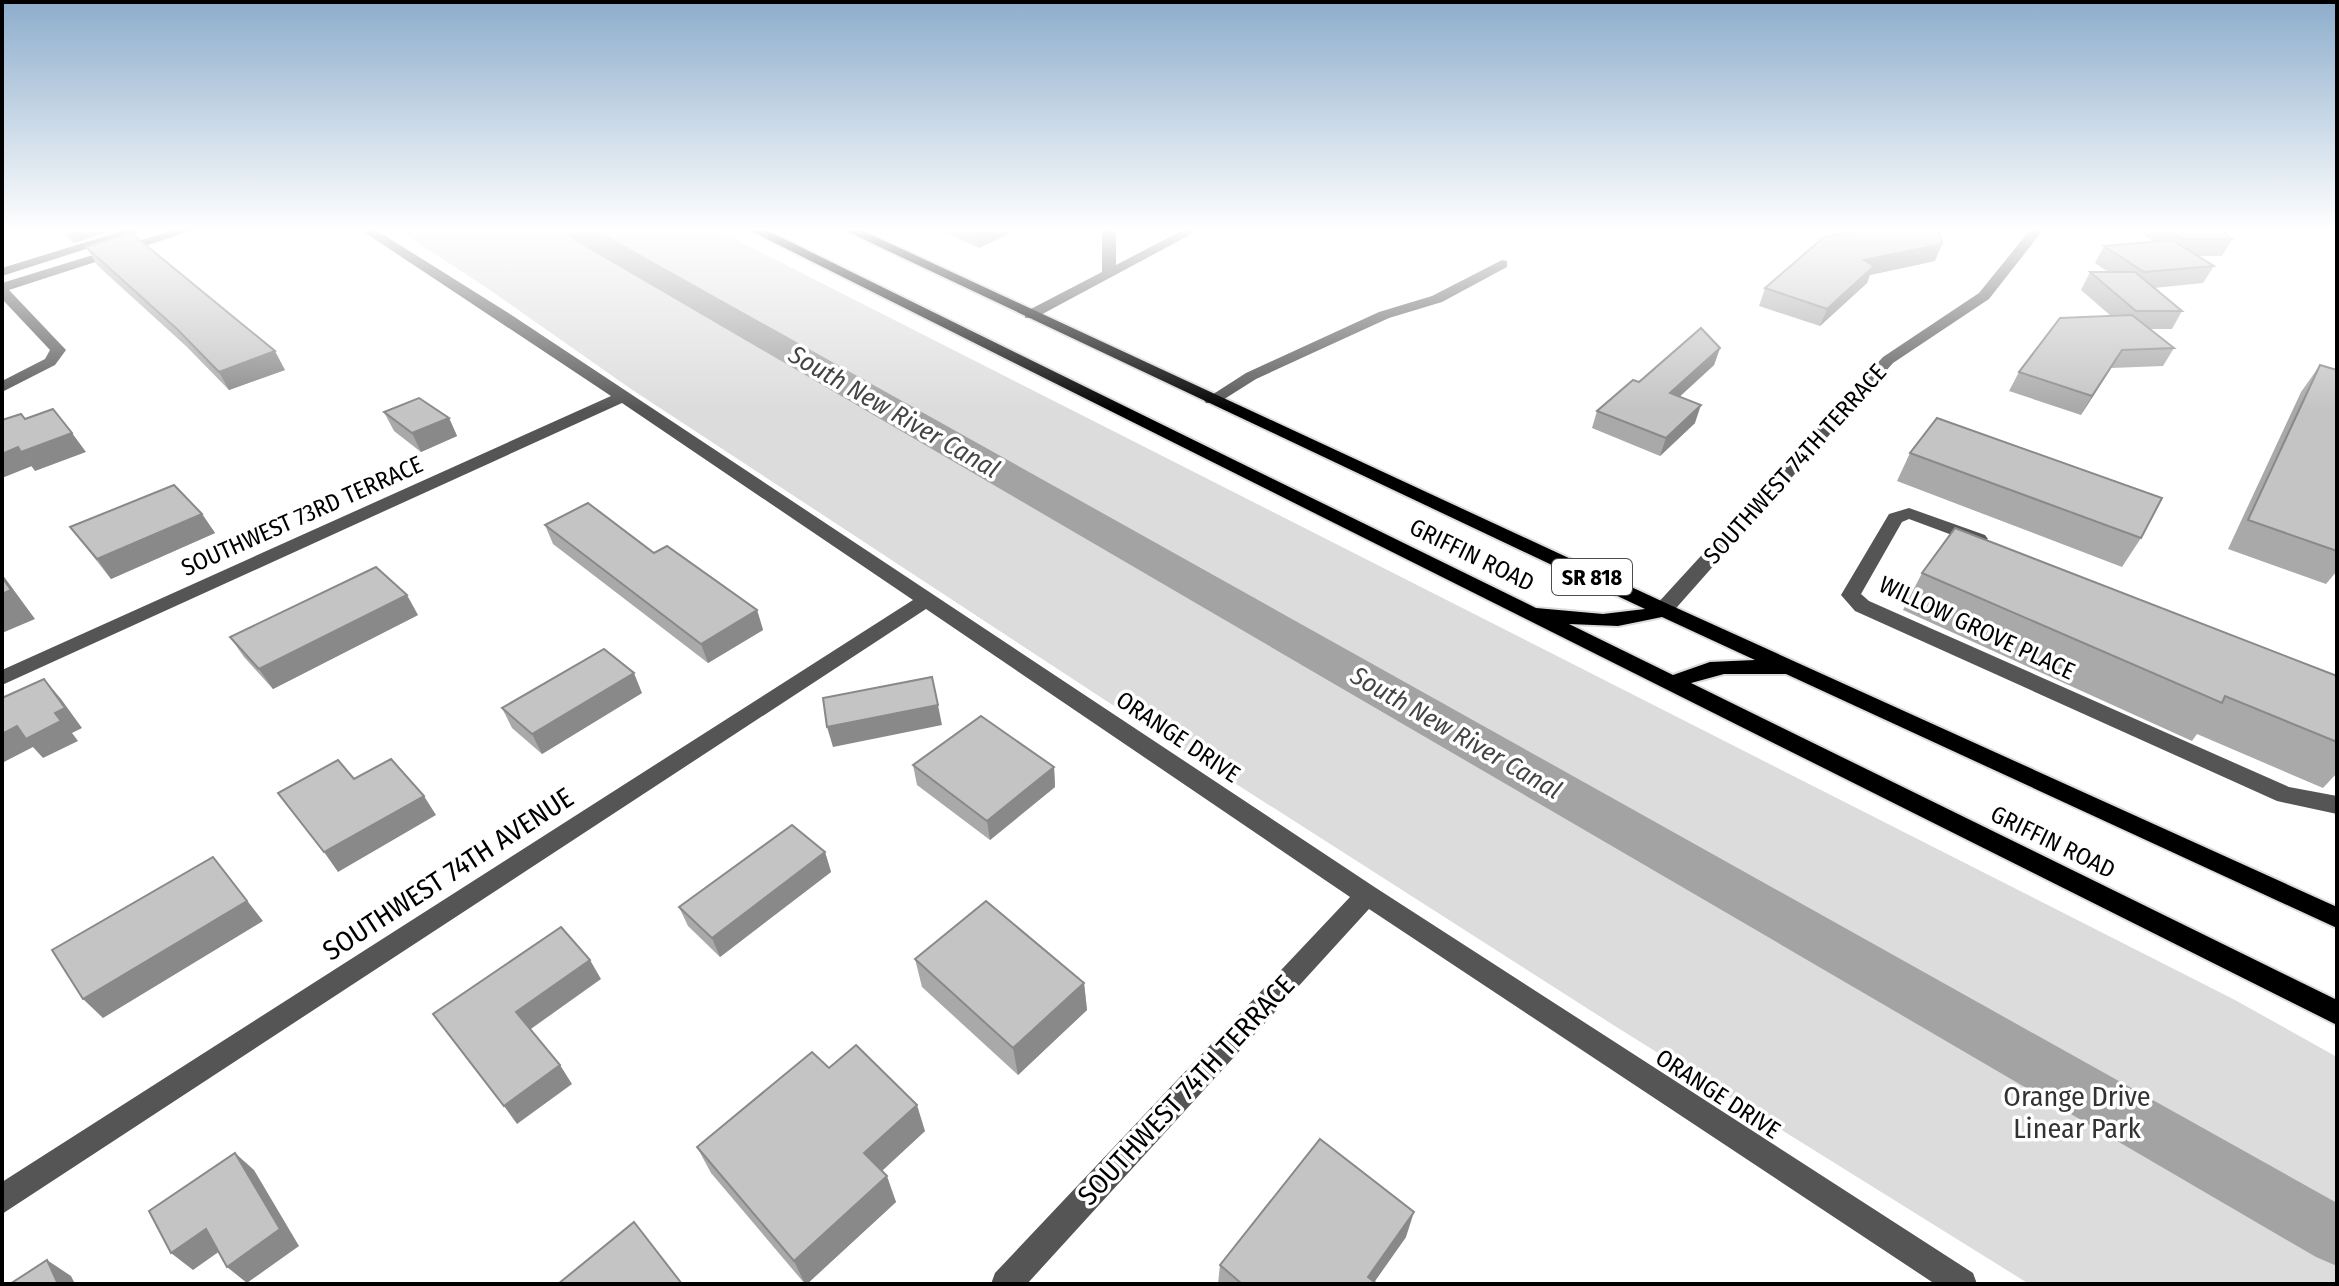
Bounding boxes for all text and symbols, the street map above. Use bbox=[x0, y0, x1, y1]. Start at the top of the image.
water label: South New River Canal bbox=[782, 339, 1005, 485]
street label: SOUTHWEST 74TH TERRACE bbox=[1698, 358, 1892, 570]
street label: SOUTHWEST 73RD TERRACE bbox=[177, 450, 427, 582]
street label: GRIFFIN ROAD bbox=[1405, 513, 1539, 597]
road number: SR 818 bbox=[1552, 559, 1632, 595]
street label: WILLOW GROVE PLACE bbox=[1875, 570, 2079, 686]
water label: South New River Canal bbox=[1344, 660, 1567, 806]
street label: ORANGE DRIVE bbox=[1111, 685, 1245, 789]
street label: SOUTHWEST 74TH AVENUE bbox=[317, 781, 579, 967]
street label: GRIFFIN ROAD bbox=[1986, 800, 2120, 884]
street label: SOUTHWEST 74TH TERRACE bbox=[1071, 968, 1301, 1212]
street label: ORANGE DRIVE bbox=[1651, 1043, 1785, 1145]
park label: Orange Drive Linear Park bbox=[2003, 1080, 2151, 1145]

